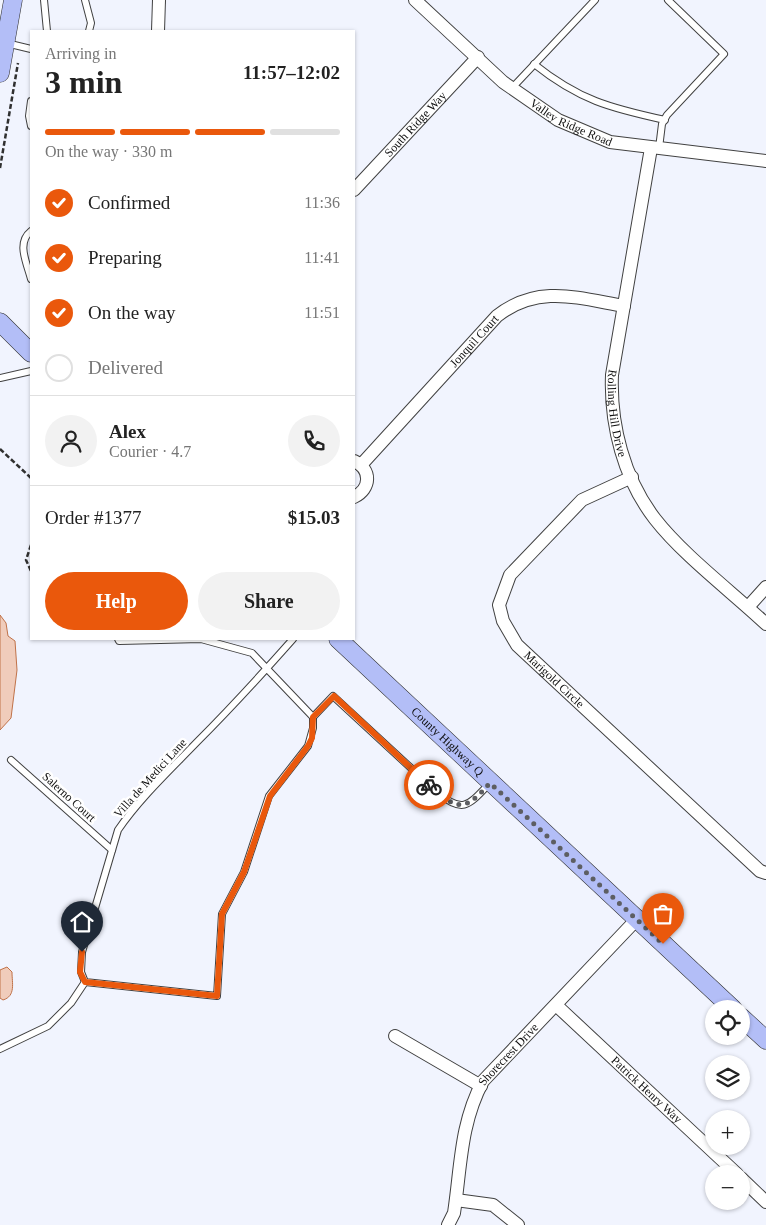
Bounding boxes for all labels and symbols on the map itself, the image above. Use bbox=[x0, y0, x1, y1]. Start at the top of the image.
street label: South Ridge Way bbox=[382, 89, 449, 160]
street label: Valley Ridge Road bbox=[527, 96, 614, 149]
street label: Jonquil Court bbox=[447, 311, 502, 370]
street label: Rolling Hill Drive bbox=[605, 369, 630, 459]
street label: Marigold Circle bbox=[521, 648, 587, 711]
street label: County Highway Q bbox=[408, 704, 487, 779]
street label: Villa de Medici Lane bbox=[111, 736, 189, 820]
courier bbox=[404, 760, 454, 810]
street label: Salerno Court bbox=[39, 769, 99, 825]
pin bbox=[642, 893, 684, 944]
pin bbox=[61, 901, 103, 952]
street label: Shorecrest Drive bbox=[475, 1020, 541, 1088]
street label: Patrick Henry Way bbox=[608, 1053, 685, 1126]

